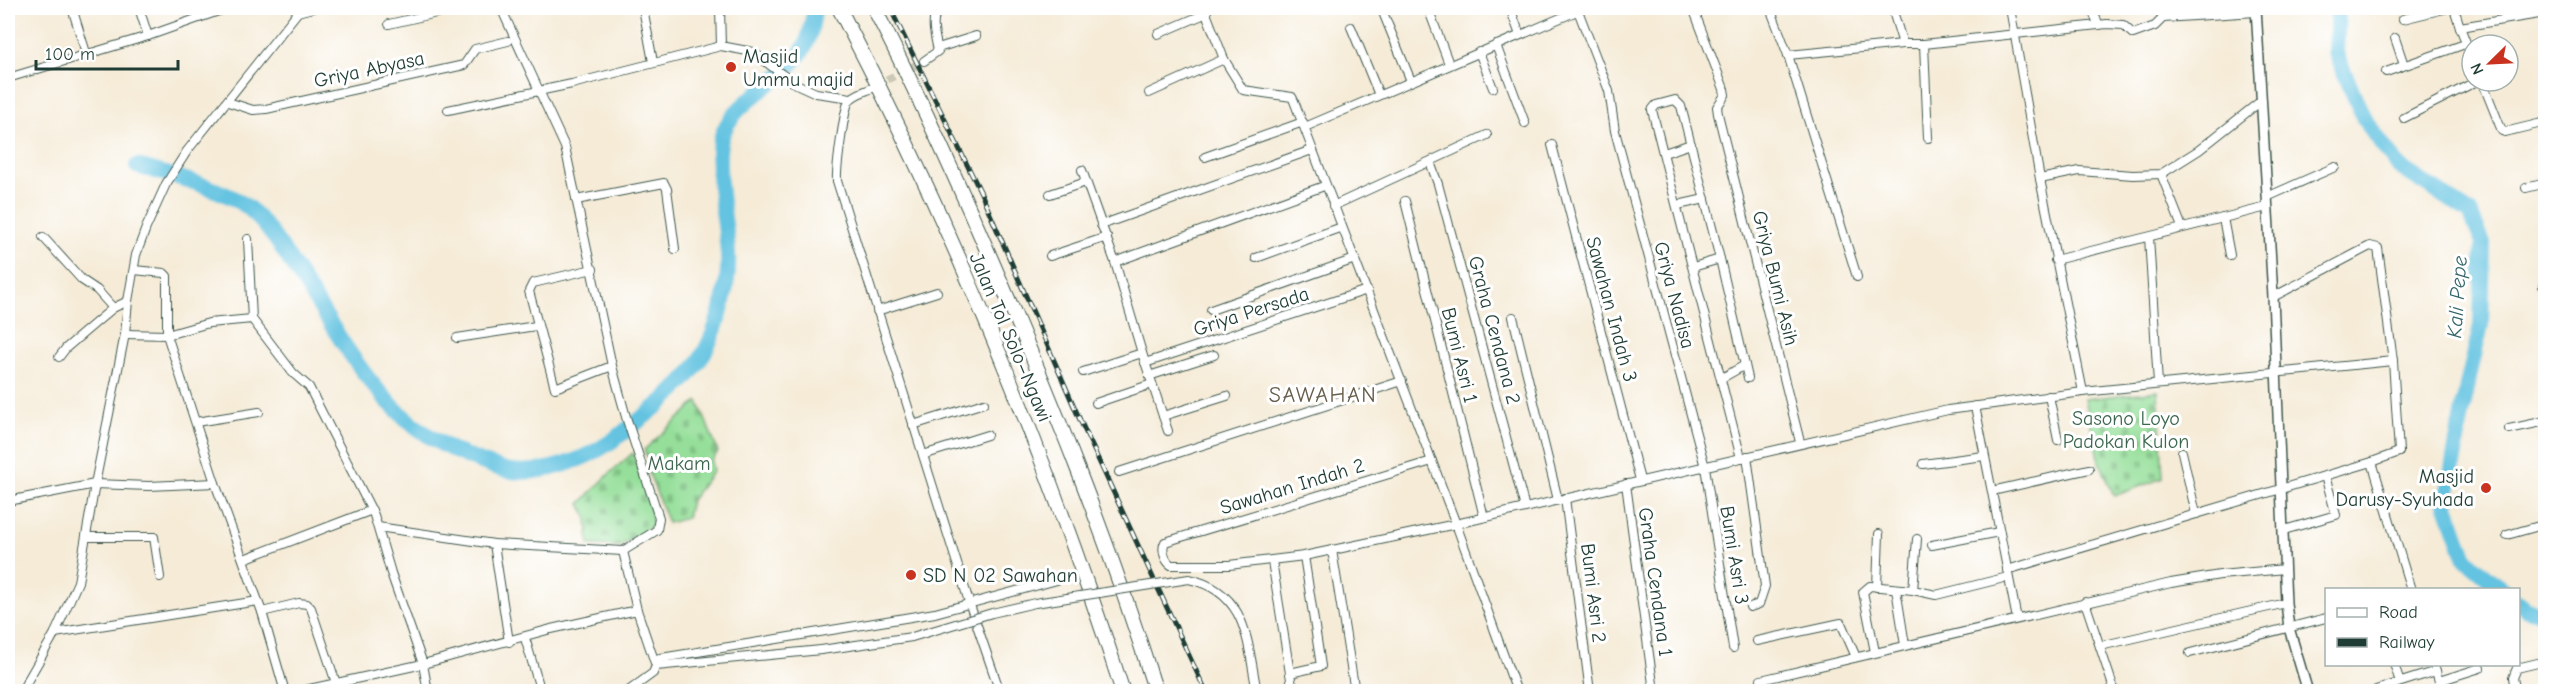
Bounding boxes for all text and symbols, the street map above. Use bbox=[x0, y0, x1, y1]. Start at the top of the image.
scale bar bbox=[36, 33, 178, 71]
north arrow bbox=[2460, 33, 2520, 93]
text: 100 m bbox=[45, 44, 95, 65]
place label: Masjid Ummu majid bbox=[743, 45, 854, 91]
street label: Griya Abyasa bbox=[312, 47, 426, 92]
marker: Masjid Ummu majid bbox=[724, 60, 738, 74]
text: N bbox=[2467, 60, 2488, 77]
street label: Griya Bumi Asih bbox=[1748, 208, 1803, 348]
street label: Sawahan Indah 3 bbox=[1581, 234, 1642, 384]
street label: Griya Nadisa bbox=[1649, 239, 1700, 351]
street label: Jalan Tol Solo–Ngawi bbox=[965, 249, 1057, 425]
street label: Graha Cendana 2 bbox=[1464, 253, 1525, 407]
water label: Kali Pepe bbox=[2442, 254, 2472, 339]
street label: Griya Persada bbox=[1190, 282, 1312, 341]
street label: Bumi Asri 1 bbox=[1437, 305, 1482, 405]
district label: SAWAHAN bbox=[1269, 382, 1377, 408]
park label: Sasono Loyo Padokan Kulon bbox=[2063, 407, 2189, 453]
park label: Makam bbox=[647, 452, 711, 475]
street label: Sawahan Indah 2 bbox=[1217, 454, 1367, 519]
place label: Masjid Darusy-Syuhada bbox=[2335, 465, 2474, 511]
marker: Masjid Darusy-Syuhada bbox=[2479, 481, 2493, 495]
street label: Bumi Asri 3 bbox=[1715, 504, 1754, 606]
street label: Graha Cendana 1 bbox=[1634, 506, 1677, 658]
street label: Bumi Asri 2 bbox=[1576, 542, 1611, 644]
place label: SD N 02 Sawahan bbox=[923, 564, 1078, 587]
marker: SD N 02 Sawahan bbox=[904, 568, 918, 582]
legend bbox=[2325, 588, 2520, 666]
text: Road bbox=[2379, 602, 2418, 623]
text: Railway bbox=[2379, 632, 2436, 653]

